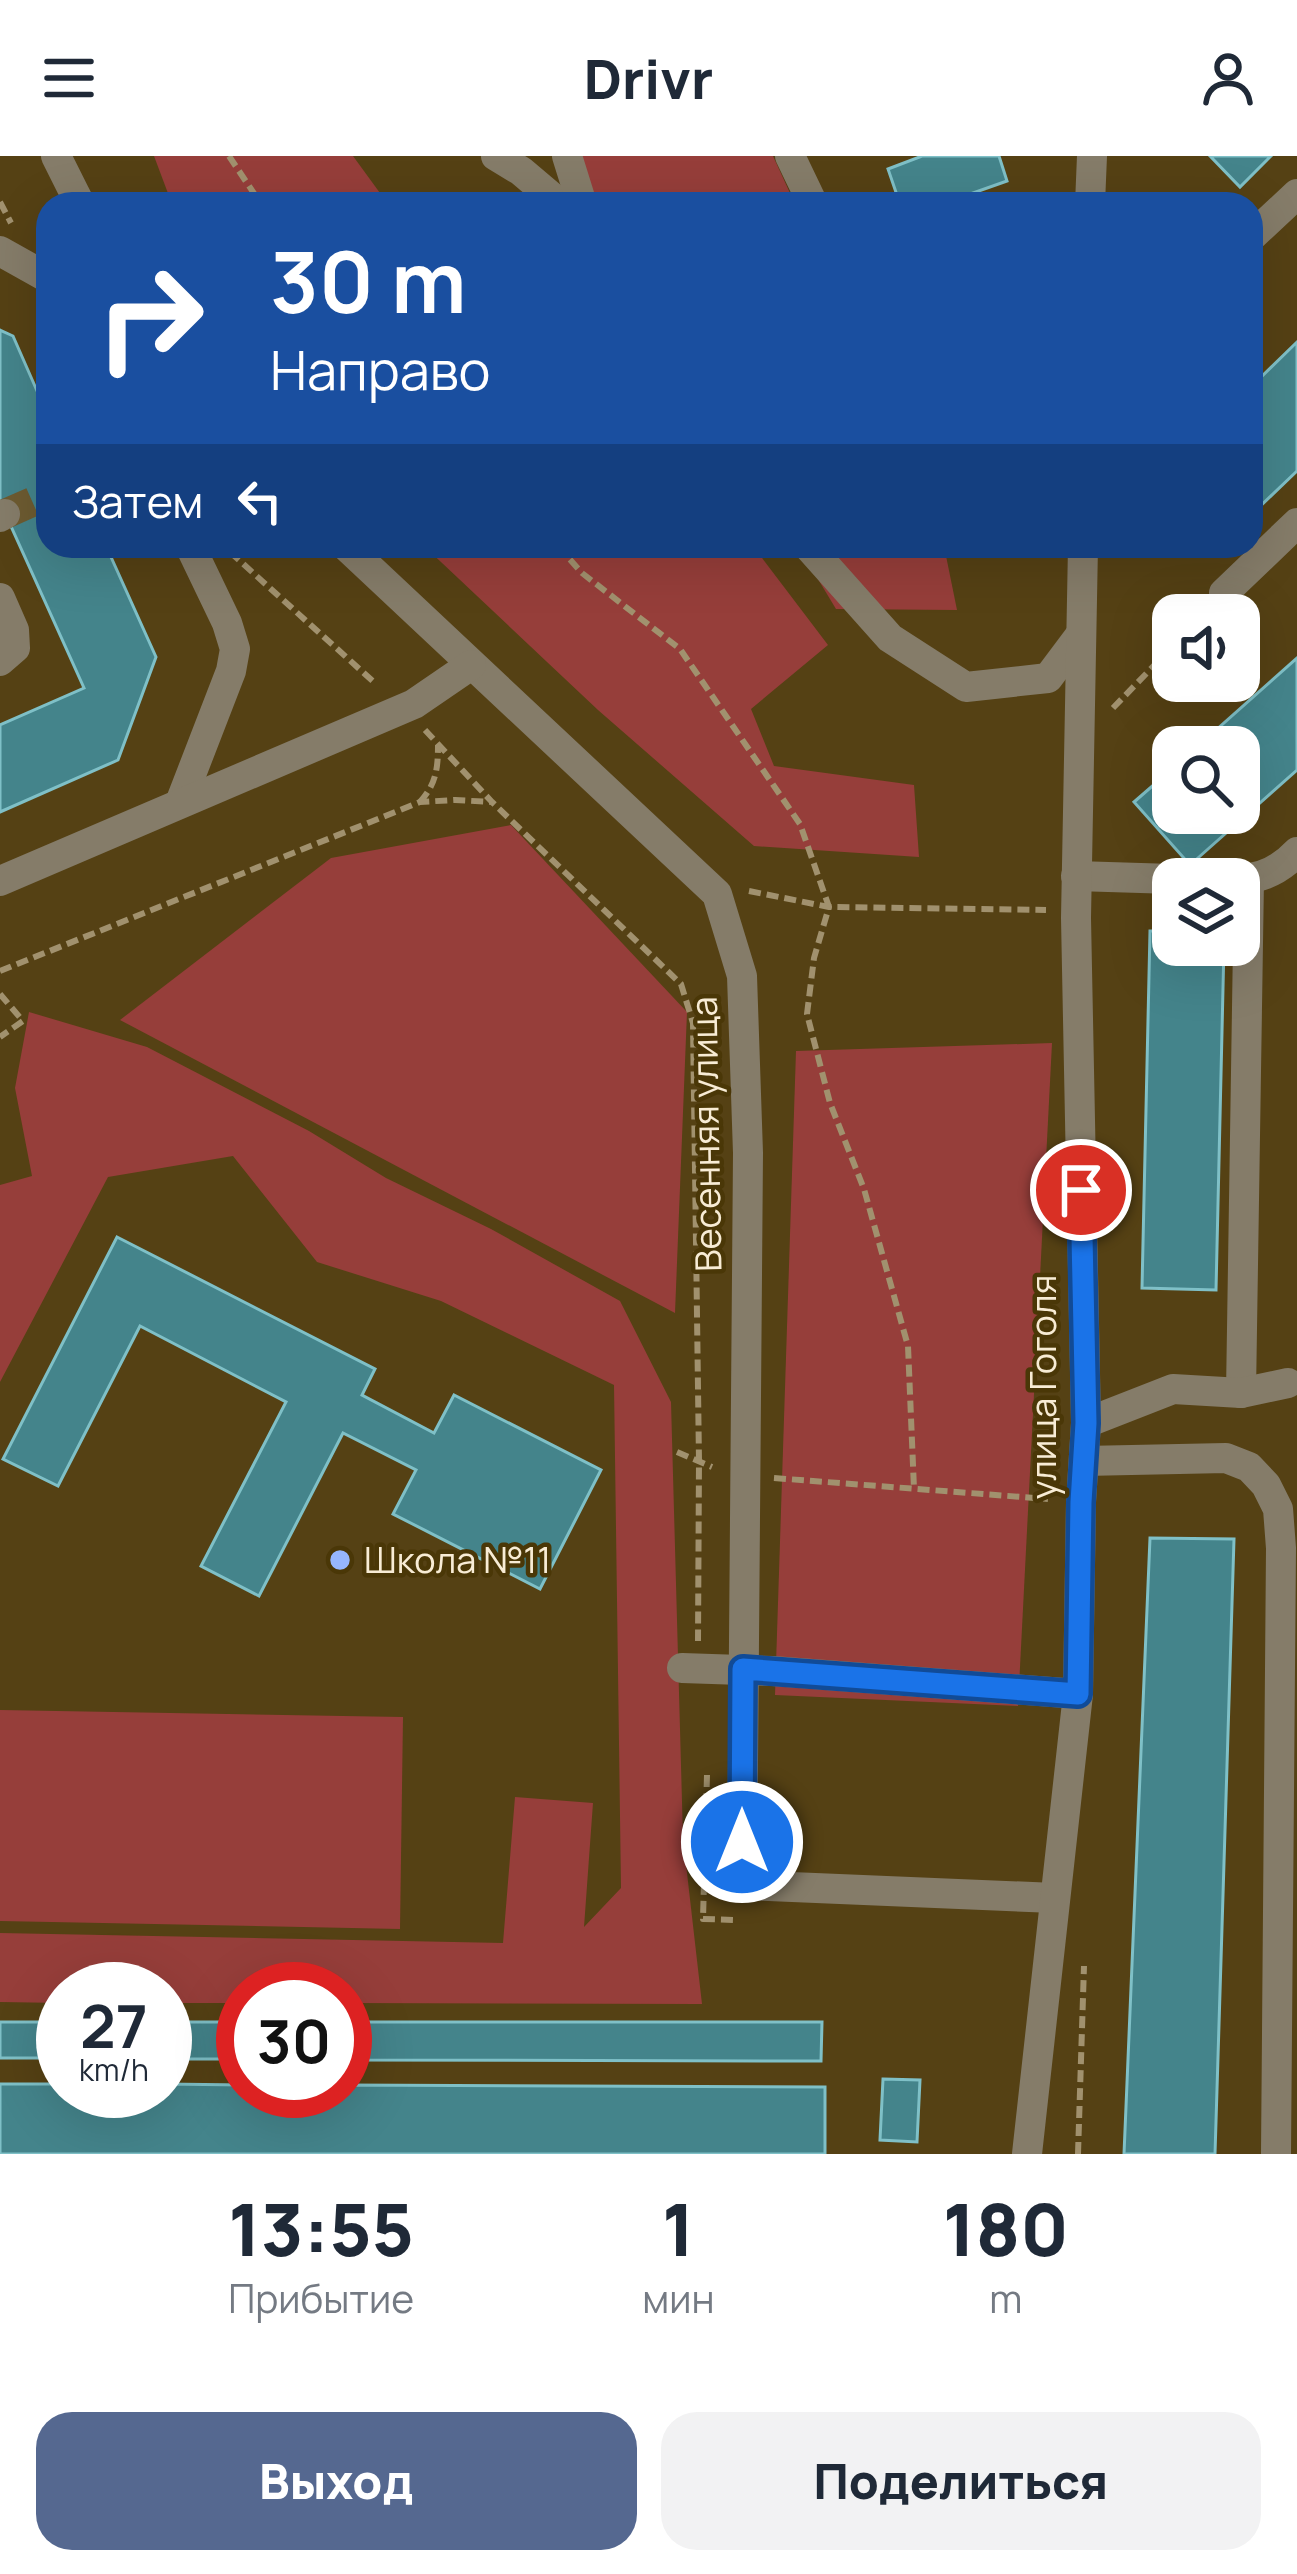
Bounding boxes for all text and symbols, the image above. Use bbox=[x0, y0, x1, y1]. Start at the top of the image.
text: Drivr bbox=[584, 41, 713, 115]
icon: menu bbox=[36, 45, 102, 111]
icon: person bbox=[1195, 45, 1261, 111]
text: 30 m bbox=[270, 223, 466, 338]
icon: right bbox=[72, 240, 228, 396]
text: Направо bbox=[270, 332, 491, 406]
icon: left bbox=[227, 468, 293, 534]
text: Затем bbox=[72, 470, 203, 532]
map controls bbox=[1152, 594, 1260, 966]
button: sound bbox=[1152, 594, 1260, 702]
button: search bbox=[1152, 726, 1260, 834]
button: layers bbox=[1152, 858, 1260, 966]
street label: Весенняя улица bbox=[679, 996, 732, 1272]
pin bbox=[1030, 1139, 1132, 1241]
icon: arrive bbox=[1048, 1157, 1114, 1223]
street label: улица Гоголя bbox=[1018, 1275, 1067, 1499]
place label: Школа №11 bbox=[364, 1535, 551, 1584]
marker: Школа №11 bbox=[327, 1547, 353, 1573]
position arrow bbox=[679, 1779, 805, 1905]
speed limit sign: 30 bbox=[216, 1962, 372, 2118]
text: 27 bbox=[80, 1984, 148, 2066]
text: km/h bbox=[79, 2049, 149, 2090]
text: 13:55 bbox=[228, 2179, 414, 2278]
text: 1 bbox=[662, 2179, 695, 2278]
text: 180 bbox=[943, 2179, 1069, 2278]
text: Прибытие bbox=[228, 2271, 414, 2325]
text: мин bbox=[642, 2271, 714, 2325]
text: m bbox=[989, 2271, 1022, 2325]
button: Выход bbox=[36, 2412, 637, 2550]
button: Поделиться bbox=[661, 2412, 1261, 2550]

